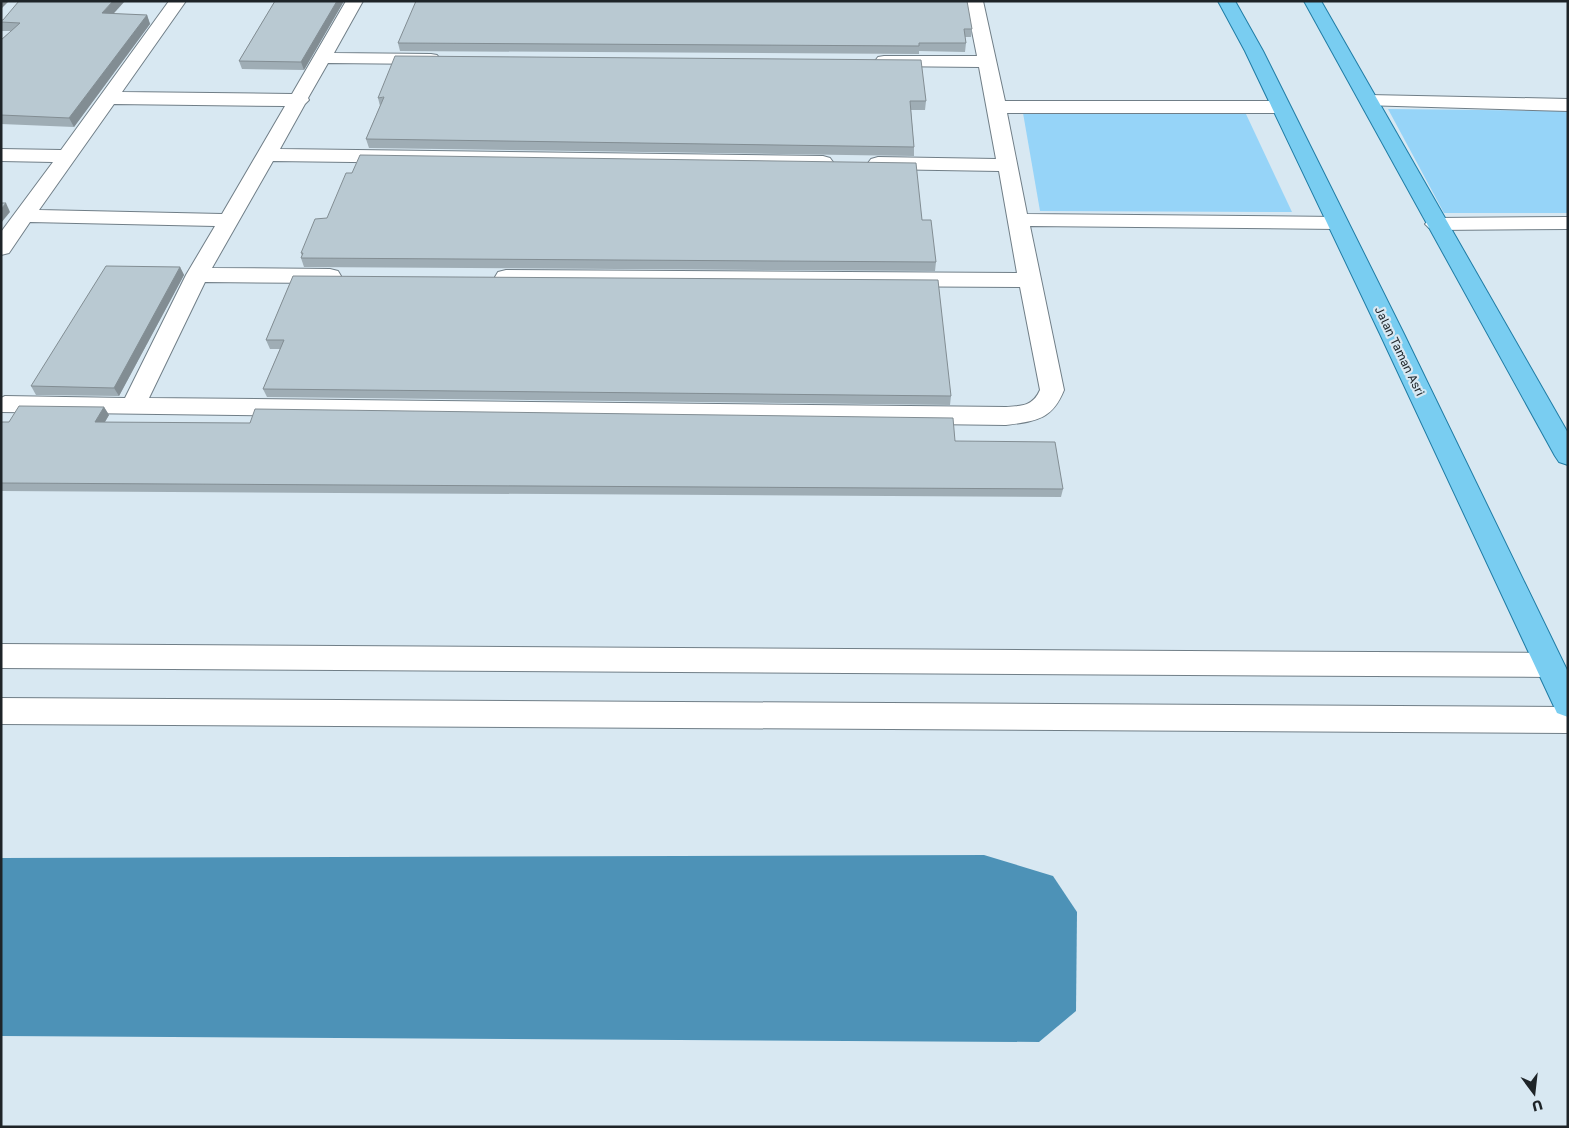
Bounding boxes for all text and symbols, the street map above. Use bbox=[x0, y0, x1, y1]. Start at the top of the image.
street label: Jalan Taman Asri bbox=[1372, 304, 1428, 398]
north arrow bbox=[1509, 1068, 1559, 1118]
text: U bbox=[1530, 1097, 1545, 1116]

